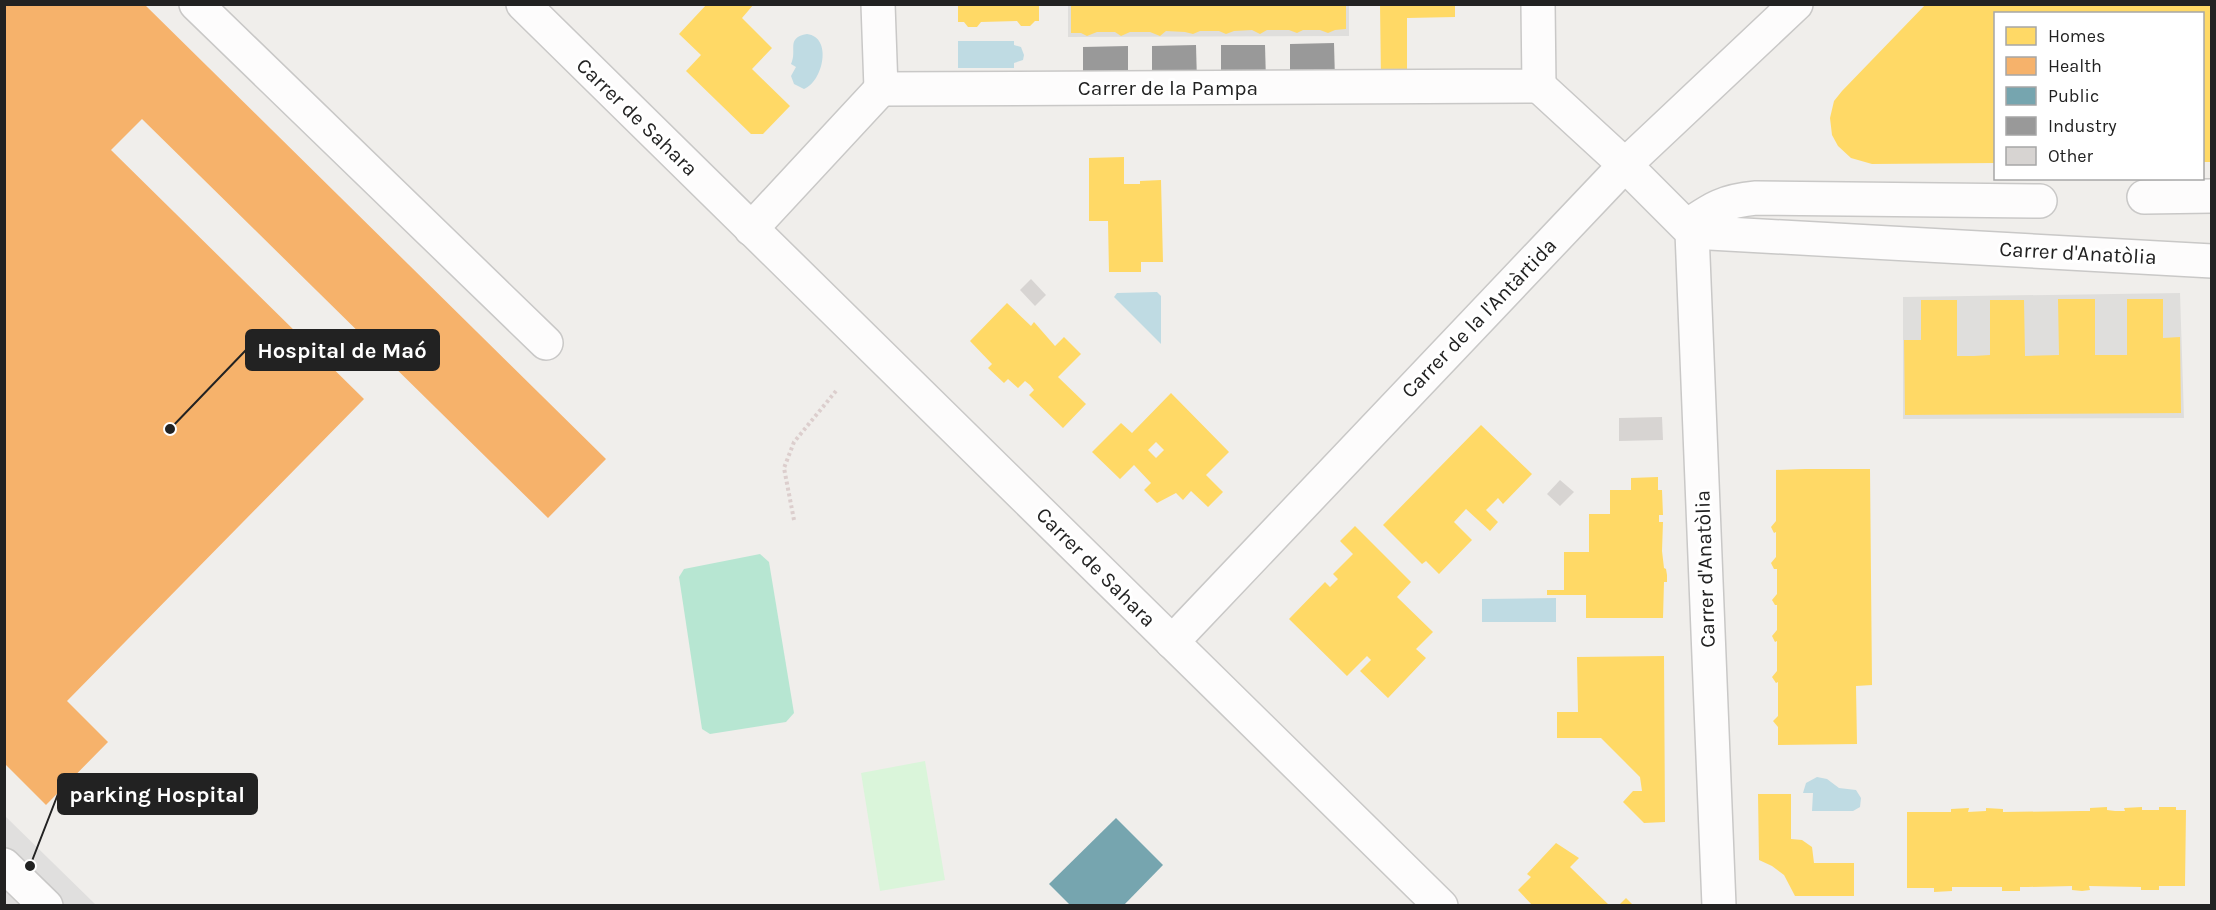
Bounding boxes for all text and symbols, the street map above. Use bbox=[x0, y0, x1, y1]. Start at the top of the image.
legend bbox=[1994, 12, 2204, 180]
text: Homes bbox=[2048, 25, 2105, 47]
street label: Carrer de Sahara bbox=[572, 53, 702, 181]
text: Health bbox=[2048, 55, 2102, 77]
street label: Carrer de la Pampa bbox=[1078, 76, 1258, 100]
text: Public bbox=[2048, 85, 2099, 107]
text: Industry bbox=[2048, 115, 2117, 137]
text: Other bbox=[2048, 145, 2093, 167]
street label: Carrer de la l'Antàrtida bbox=[1397, 233, 1561, 403]
street label: Carrer d'Anatòlia bbox=[1999, 237, 2157, 269]
callout: Hospital de Maó bbox=[246, 330, 439, 370]
text: Hospital de Maó bbox=[257, 338, 427, 364]
street label: Carrer d'Anatòlia bbox=[1690, 490, 1720, 648]
street label: Carrer de Sahara bbox=[1031, 502, 1161, 632]
callout: parking Hospital bbox=[58, 774, 257, 814]
text: parking Hospital bbox=[69, 782, 245, 808]

